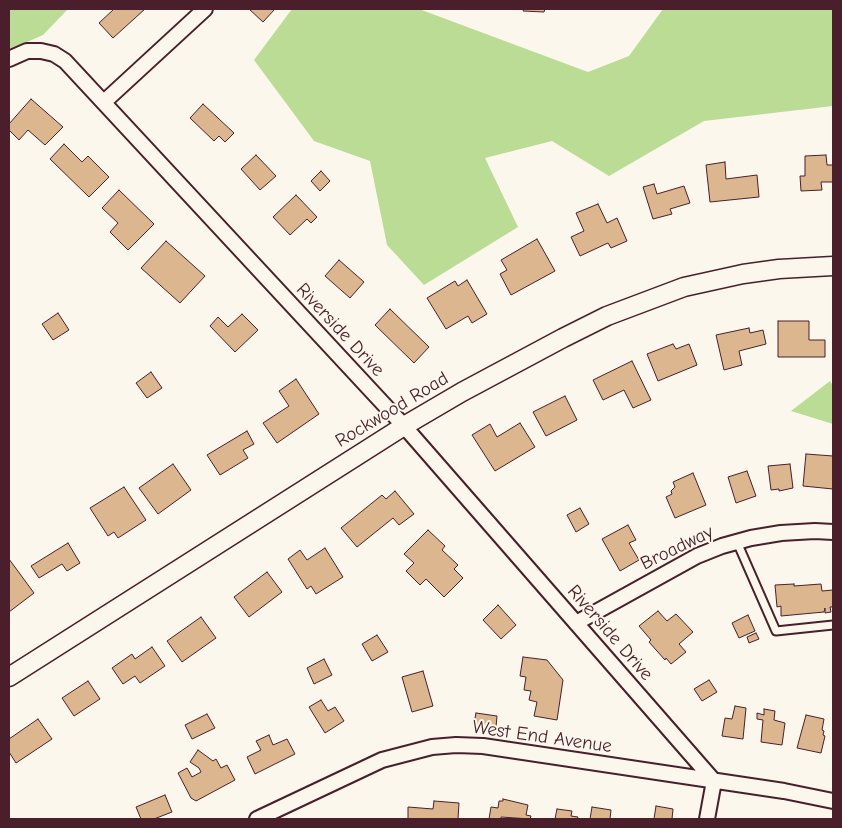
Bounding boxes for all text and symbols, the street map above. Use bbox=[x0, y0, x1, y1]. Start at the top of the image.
street label: Riverside Drive bbox=[291, 279, 389, 381]
street label: Rockwood Road bbox=[331, 367, 453, 453]
street label: Broadway bbox=[637, 521, 717, 575]
street label: Riverside Drive bbox=[562, 581, 658, 685]
street label: West End Avenue bbox=[471, 716, 613, 758]

